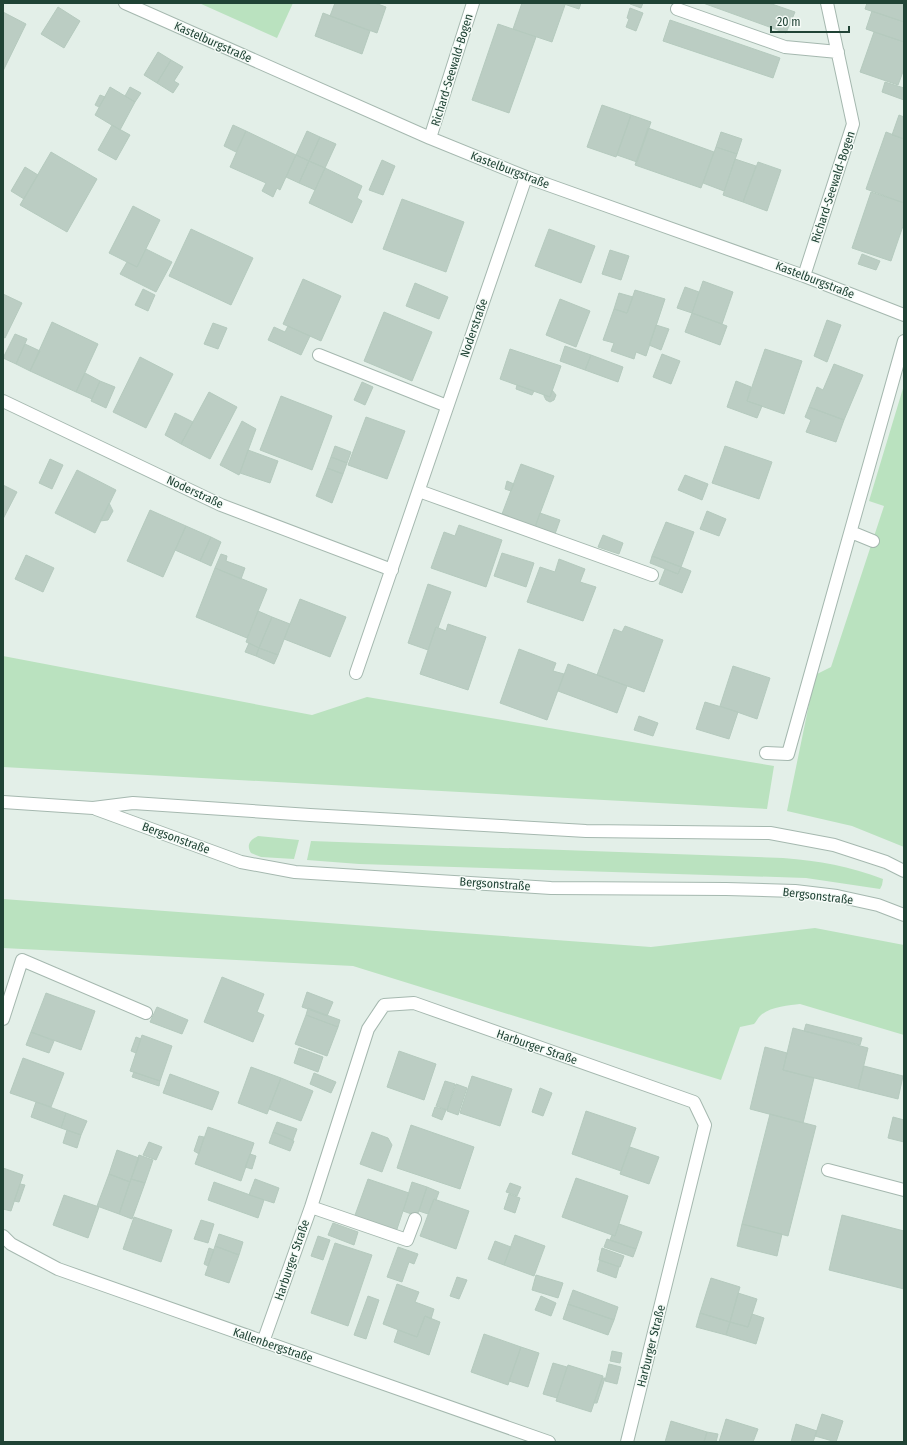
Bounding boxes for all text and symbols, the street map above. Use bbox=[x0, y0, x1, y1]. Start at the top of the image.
scale bar bbox=[771, 8, 849, 34]
street label: Richard-Seewald-Bogen bbox=[428, 12, 476, 128]
text: 20 m bbox=[777, 15, 801, 29]
street label: Kastelburgstraße bbox=[172, 19, 254, 65]
street label: Richard-Seewald-Bogen bbox=[808, 129, 858, 245]
street label: Kastelburgstraße bbox=[469, 149, 551, 191]
street label: Kastelburgstraße bbox=[774, 259, 856, 301]
street label: Noderstraße bbox=[457, 297, 491, 359]
street label: Noderstraße bbox=[164, 473, 226, 511]
street label: Bergsonstraße bbox=[140, 819, 212, 857]
street label: Bergsonstraße bbox=[459, 875, 531, 893]
street label: Bergsonstraße bbox=[782, 885, 854, 907]
street label: Harburger Straße bbox=[495, 1027, 579, 1067]
street label: Harburger Straße bbox=[272, 1218, 312, 1302]
street label: Harburger Straße bbox=[634, 1303, 668, 1389]
street label: Kallenbergstraße bbox=[231, 1325, 315, 1365]

